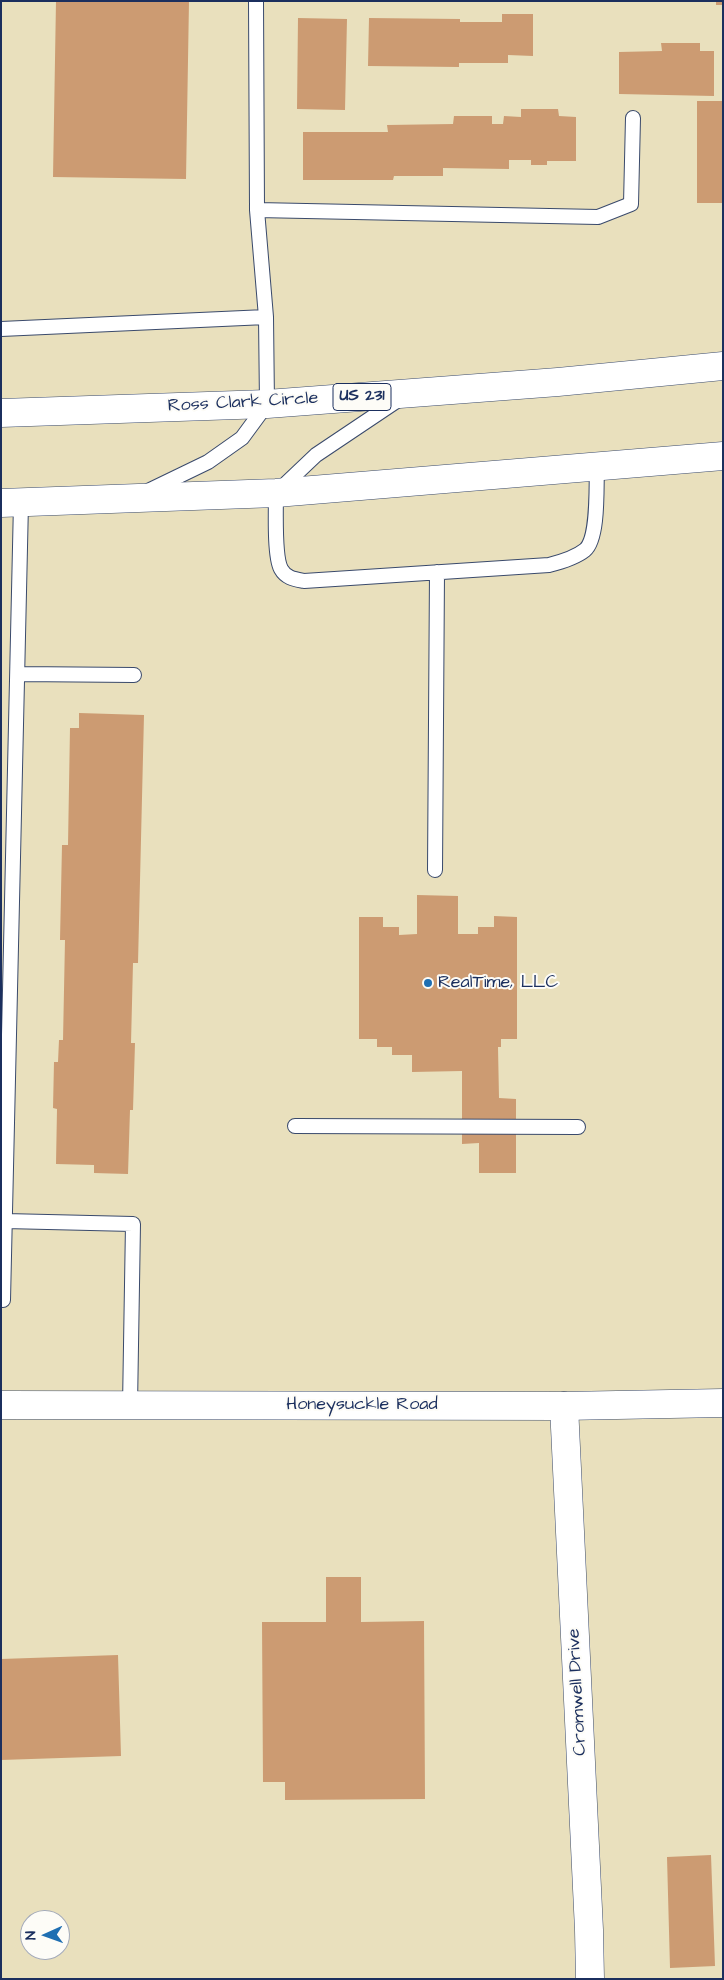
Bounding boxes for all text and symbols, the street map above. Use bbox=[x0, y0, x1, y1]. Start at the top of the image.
road number: US 231 bbox=[333, 384, 391, 411]
street label: Ross Clark Circle bbox=[167, 388, 319, 418]
place label: RealTime, LLC bbox=[438, 972, 558, 994]
marker: RealTime, LLC bbox=[422, 977, 434, 989]
street label: Honeysuckle Road bbox=[286, 1394, 438, 1416]
street label: Cromwell Drive bbox=[564, 1628, 592, 1756]
north arrow bbox=[20, 1910, 70, 1960]
text: N bbox=[21, 1931, 41, 1940]

